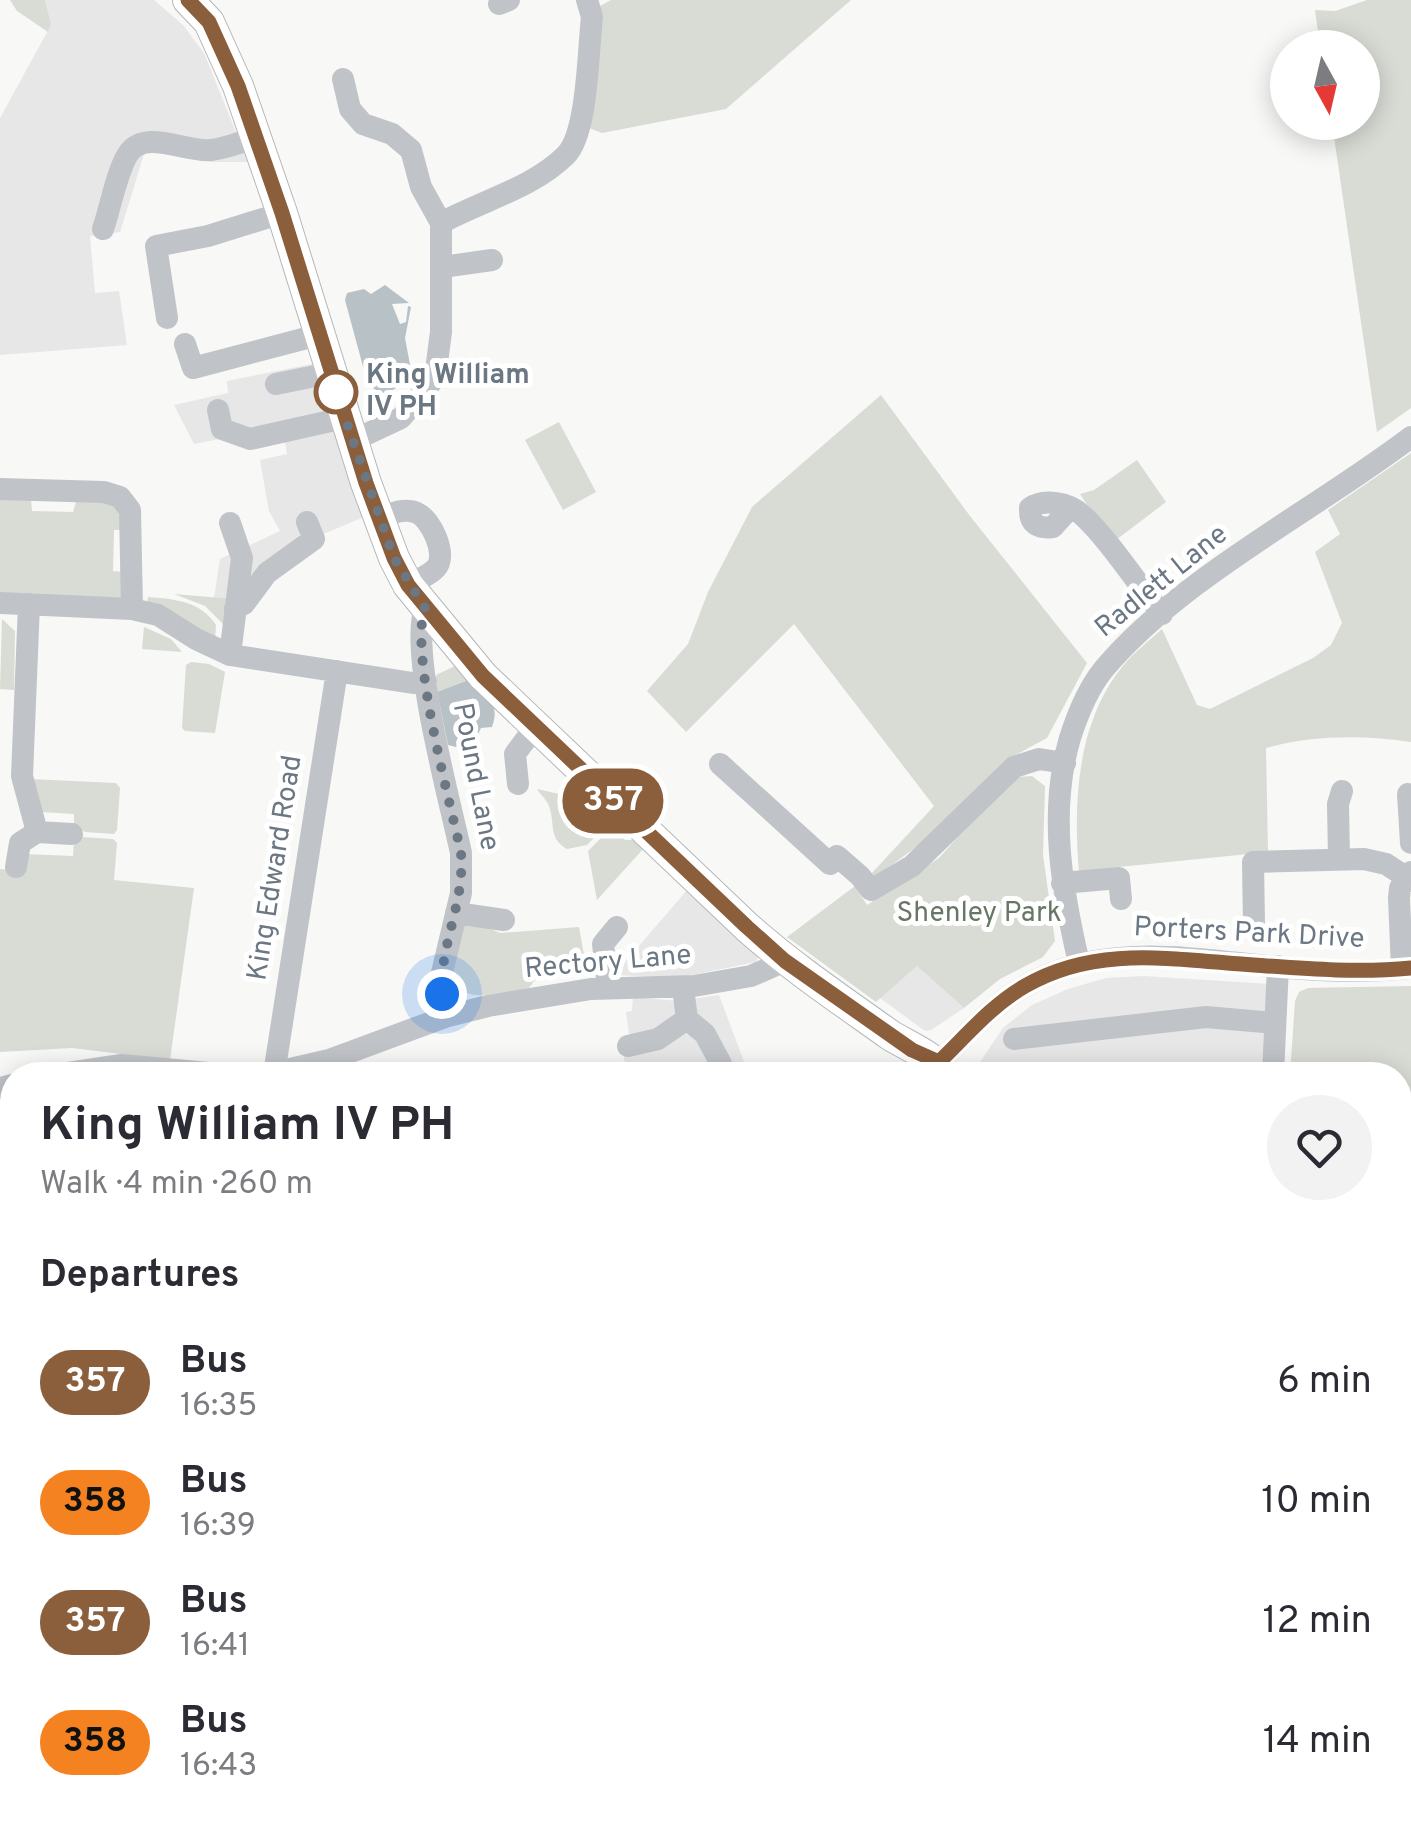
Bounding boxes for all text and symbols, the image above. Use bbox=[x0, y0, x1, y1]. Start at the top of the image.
north arrow bbox=[1270, 30, 1380, 140]
map controls bbox=[1270, 30, 1380, 140]
place label: King William IV PH bbox=[366, 358, 530, 426]
marker: King William IV PH bbox=[315, 371, 357, 413]
street label: Radlett Lane bbox=[1088, 517, 1236, 647]
street label: Pound Lane bbox=[443, 700, 507, 854]
street label: King Edward Road bbox=[240, 753, 312, 983]
line badge: 357 bbox=[556, 768, 670, 834]
text: 357 bbox=[582, 779, 644, 823]
park label: Shenley Park bbox=[896, 896, 1062, 932]
street label: Porters Park Drive bbox=[1133, 910, 1365, 958]
street label: Rectory Lane bbox=[523, 938, 693, 988]
your location bbox=[417, 969, 467, 1019]
button: heart bbox=[1267, 1095, 1372, 1200]
text: King William IV PH bbox=[40, 1097, 454, 1157]
text: Walk · 4 min · 260 m bbox=[40, 1165, 313, 1205]
text: Departures bbox=[40, 1252, 240, 1301]
text: Bus bbox=[180, 1338, 247, 1387]
text: 6 min bbox=[1277, 1358, 1372, 1407]
text: 357 bbox=[64, 1360, 126, 1404]
text: 16:35 bbox=[180, 1387, 257, 1427]
text: Bus bbox=[180, 1458, 247, 1507]
text: 10 min bbox=[1261, 1478, 1372, 1527]
text: 358 bbox=[63, 1480, 127, 1524]
text: 16:39 bbox=[180, 1507, 256, 1547]
text: Bus bbox=[180, 1578, 247, 1627]
text: 12 min bbox=[1262, 1598, 1372, 1647]
text: 357 bbox=[64, 1600, 126, 1644]
text: 16:41 bbox=[180, 1627, 250, 1667]
text: Bus bbox=[180, 1698, 247, 1747]
text: 14 min bbox=[1263, 1718, 1372, 1767]
text: 358 bbox=[63, 1720, 127, 1764]
text: 16:43 bbox=[180, 1747, 257, 1787]

